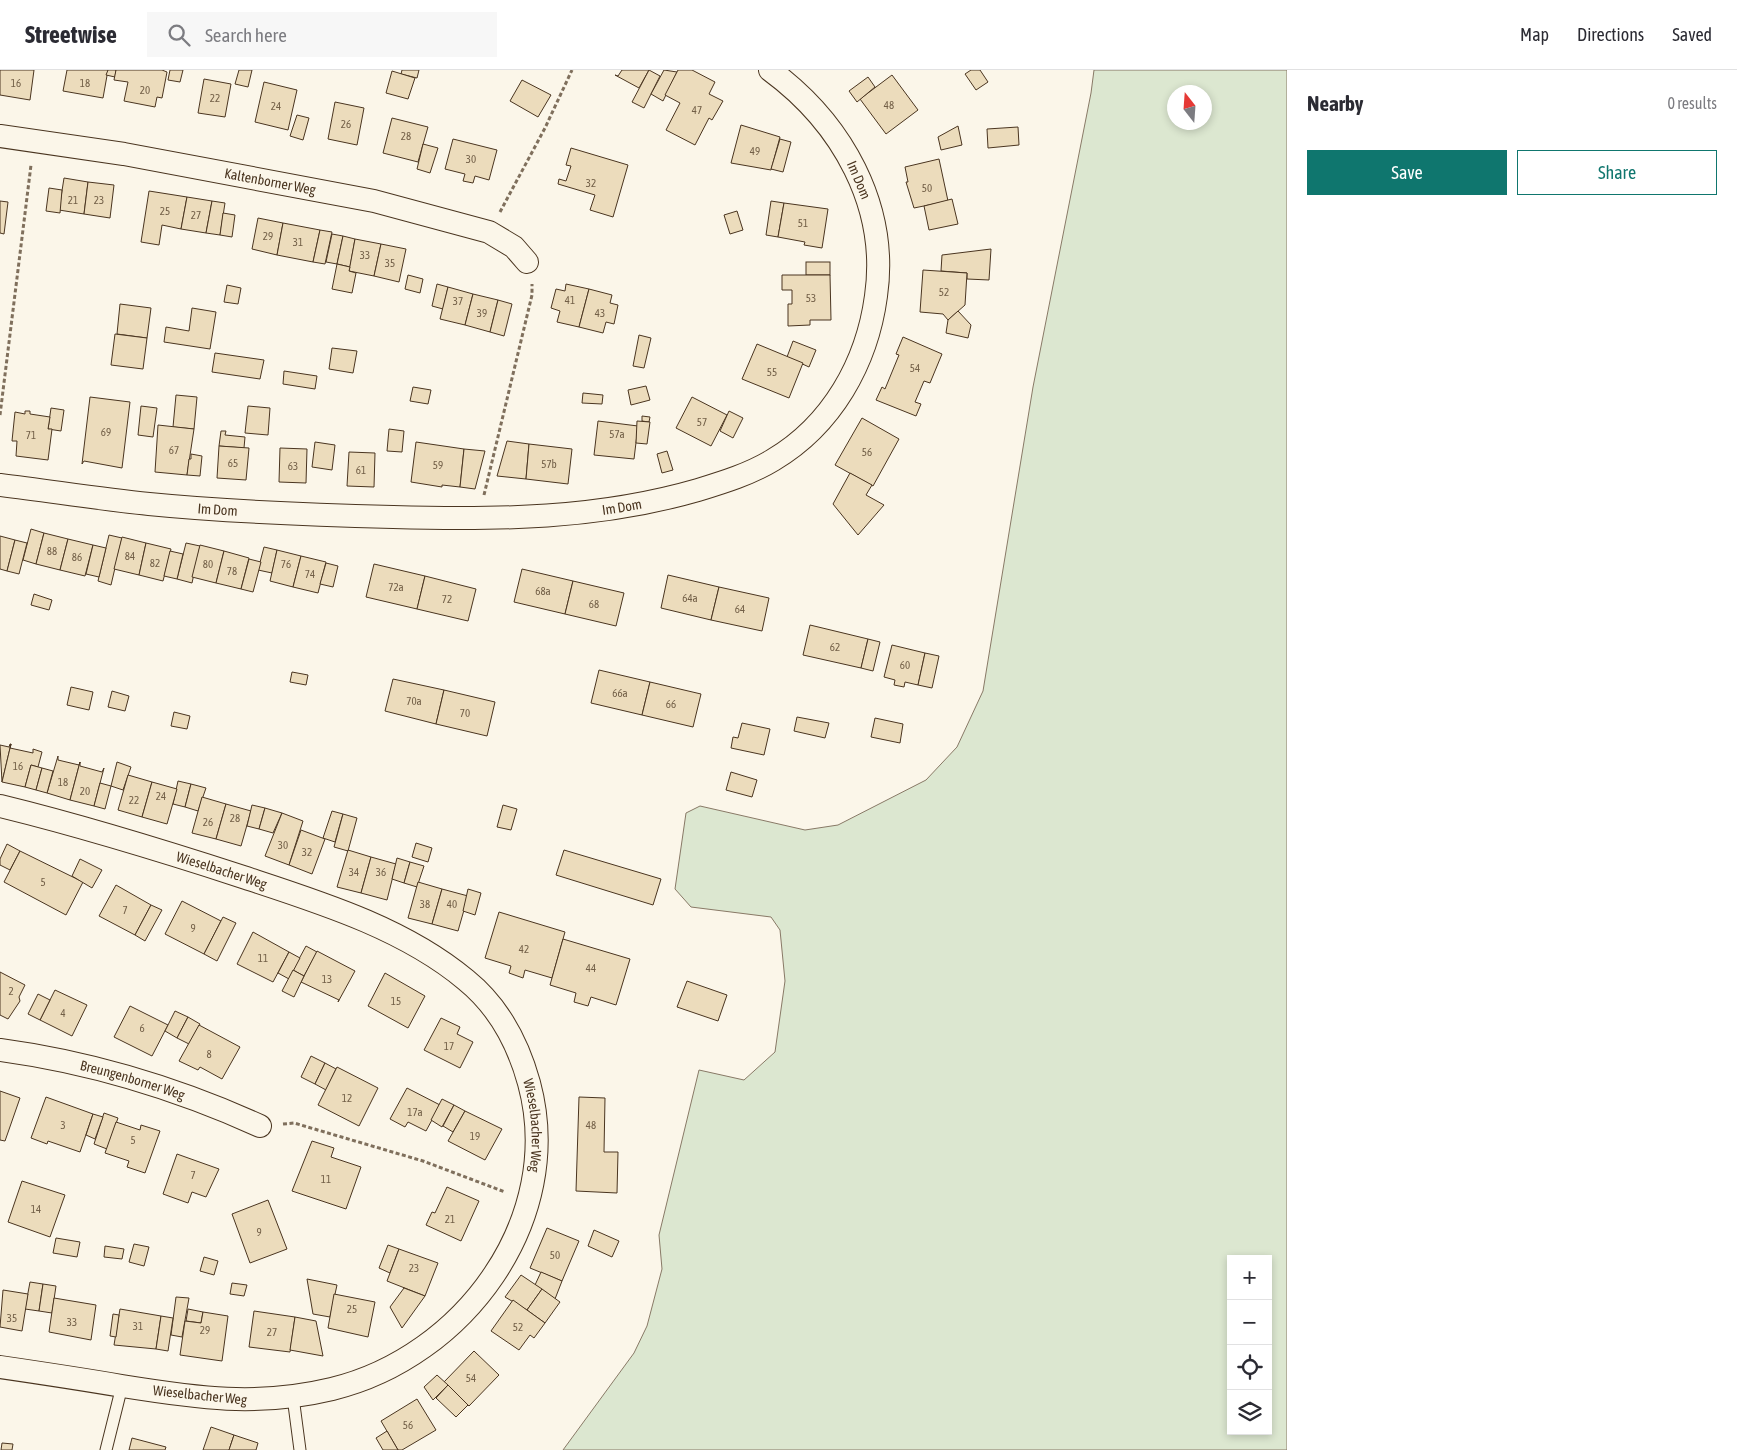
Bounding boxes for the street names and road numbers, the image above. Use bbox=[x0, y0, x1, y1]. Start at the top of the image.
street label: Im Dom bbox=[844, 158, 874, 202]
street label: Kaltenborner Weg bbox=[223, 165, 317, 198]
street label: Im Dom bbox=[601, 496, 643, 518]
street label: Im Dom bbox=[197, 500, 238, 519]
street label: Wieselbacher Weg bbox=[174, 848, 269, 892]
street label: Breungenborner Weg bbox=[79, 1057, 187, 1103]
street label: Wieselbacher Weg bbox=[520, 1077, 545, 1173]
street label: Wieselbacher Weg bbox=[152, 1382, 248, 1408]

